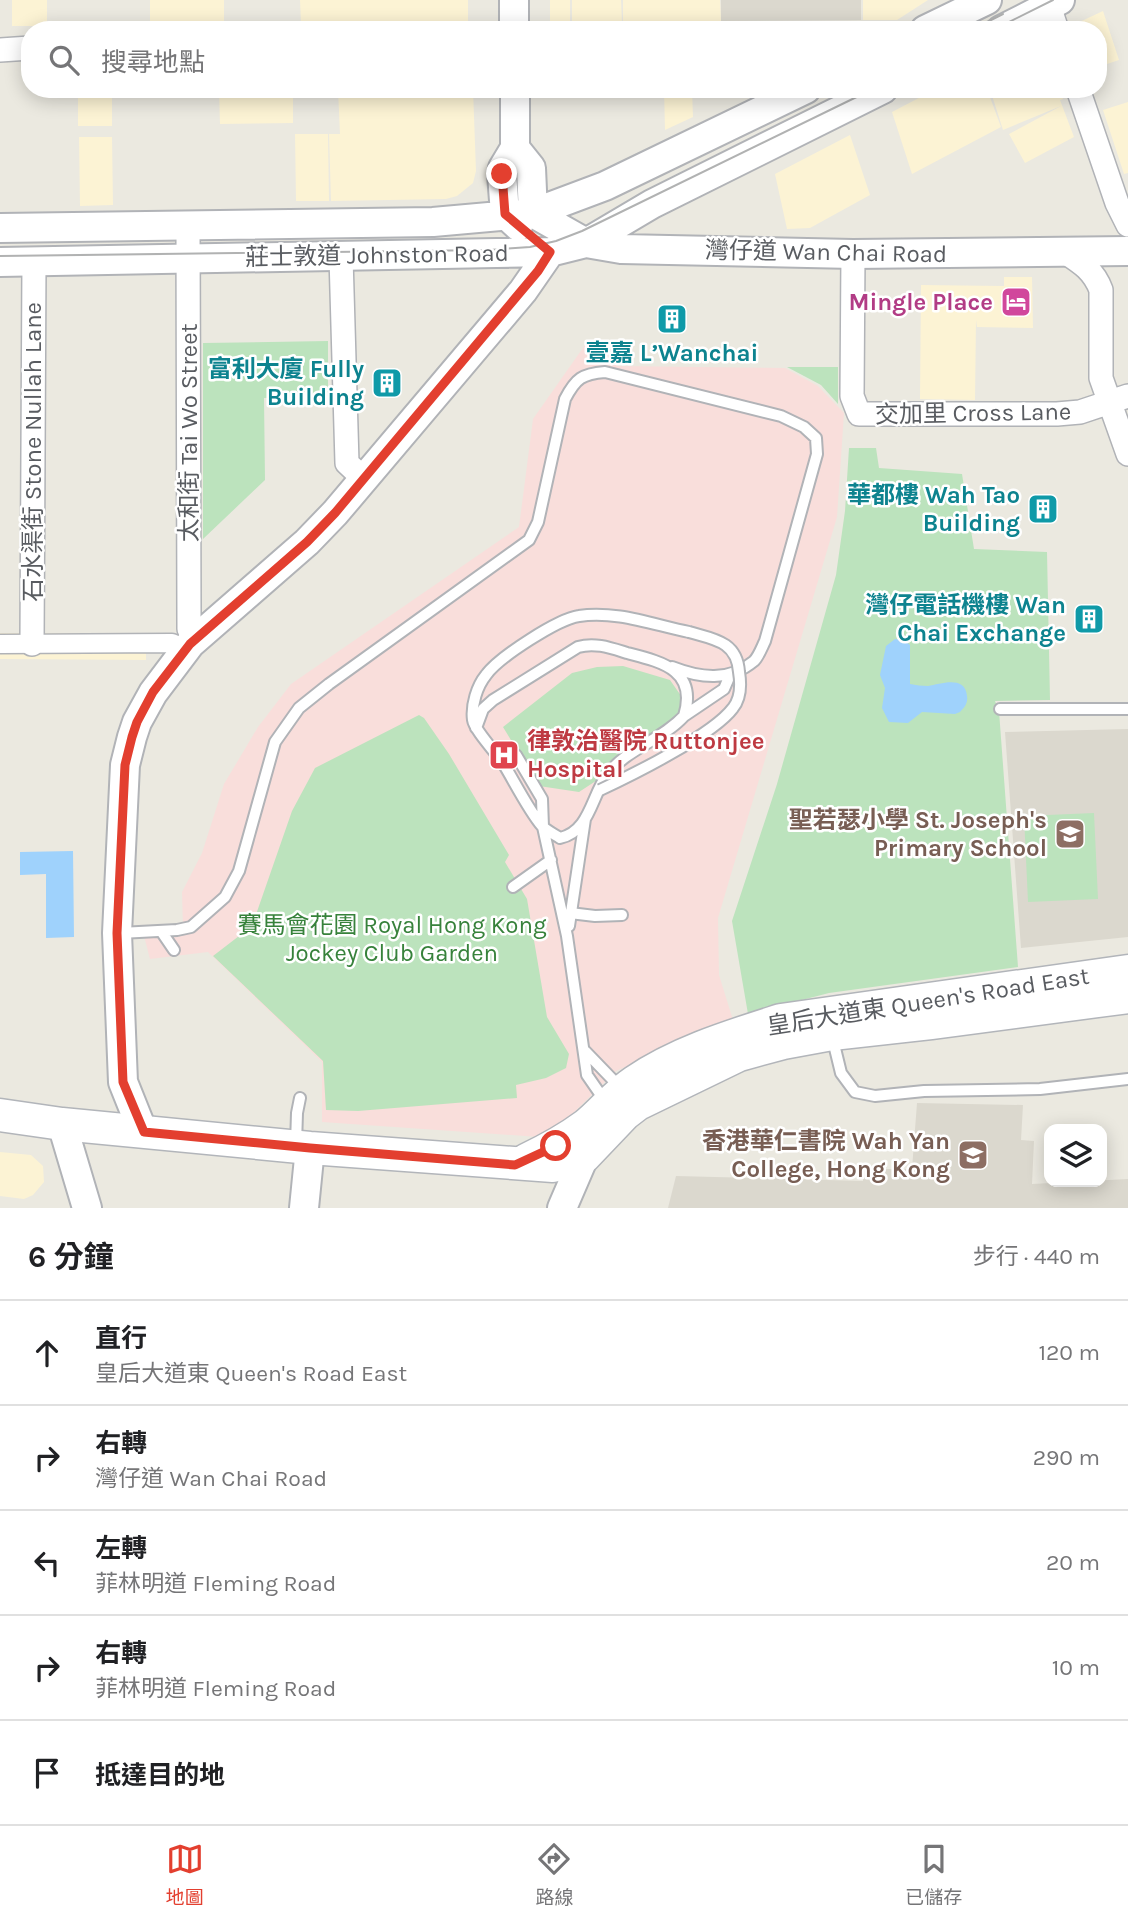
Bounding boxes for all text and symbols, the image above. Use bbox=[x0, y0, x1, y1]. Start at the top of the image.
search box bbox=[21, 21, 1107, 98]
icon: search bbox=[45, 41, 83, 79]
text: 搜尋地點 bbox=[101, 47, 205, 78]
route end bbox=[486, 158, 517, 189]
street label: 灣仔道 Wan Chai Road bbox=[705, 236, 947, 268]
street label: 莊士敦道 Johnston Road bbox=[245, 239, 509, 271]
hotel icon: Mingle Place bbox=[999, 285, 1033, 319]
place label: Mingle Place bbox=[848, 288, 993, 316]
street label: 石水渠街 Stone Nullah Lane bbox=[19, 302, 47, 602]
building icon: 壹嘉 L’Wanchai bbox=[655, 302, 689, 336]
street label: 太和街 Tai Wo Street bbox=[175, 323, 203, 543]
place label: 壹嘉 L’Wanchai bbox=[586, 339, 758, 367]
place label: 富利大廈 Fully Building bbox=[208, 355, 364, 411]
building icon: 富利大廈 Fully Building bbox=[370, 366, 404, 400]
street label: 交加里 Cross Lane bbox=[875, 397, 1071, 429]
place label: 華都樓 Wah Tao Building bbox=[847, 481, 1020, 537]
building icon: 華都樓 Wah Tao Building bbox=[1026, 492, 1060, 526]
place label: 灣仔電話機樓 Wan Chai Exchange bbox=[865, 591, 1066, 647]
building icon: 灣仔電話機樓 Wan Chai Exchange bbox=[1072, 602, 1106, 636]
place label: 律敦治醫院 Ruttonjee Hospital bbox=[527, 727, 765, 783]
hospital icon: 律敦治醫院 Ruttonjee Hospital bbox=[487, 738, 521, 772]
place label: 聖若瑟小學 St. Joseph's Primary School bbox=[789, 806, 1047, 862]
school or university icon: 聖若瑟小學 St. Joseph's Primary School bbox=[1053, 817, 1087, 851]
park label: 賽馬會花園 Royal Hong Kong Jockey Club Garden bbox=[238, 911, 547, 967]
street label: 皇后大道東 Queen's Road East bbox=[765, 962, 1091, 1040]
map controls bbox=[1044, 1124, 1107, 1187]
button: layers bbox=[1044, 1124, 1107, 1187]
place label: 香港華仁書院 Wah Yan College, Hong Kong bbox=[702, 1127, 950, 1183]
route start bbox=[540, 1130, 571, 1161]
school or university icon: 香港華仁書院 Wah Yan College, Hong Kong bbox=[956, 1138, 990, 1172]
text: 6 分鐘 bbox=[28, 1239, 114, 1275]
text: 步行 · 440 m bbox=[973, 1243, 1100, 1270]
text: 直行 bbox=[95, 1323, 147, 1354]
icon: ahead bbox=[28, 1334, 66, 1372]
text: 120 m bbox=[1038, 1339, 1100, 1366]
text: 皇后大道東 Queen's Road East bbox=[95, 1360, 407, 1387]
text: 右轉 bbox=[95, 1428, 147, 1459]
icon: right bbox=[28, 1439, 66, 1477]
text: 290 m bbox=[1033, 1444, 1100, 1471]
text: 灣仔道 Wan Chai Road bbox=[95, 1465, 327, 1492]
text: 左轉 bbox=[95, 1533, 147, 1564]
icon: left bbox=[28, 1544, 66, 1582]
text: 20 m bbox=[1046, 1549, 1100, 1576]
text: 菲林明道 Fleming Road bbox=[95, 1570, 336, 1597]
text: 右轉 bbox=[95, 1638, 147, 1669]
icon: right bbox=[28, 1649, 66, 1687]
text: 10 m bbox=[1052, 1654, 1100, 1681]
text: 菲林明道 Fleming Road bbox=[95, 1675, 336, 1702]
icon: arrive bbox=[28, 1754, 66, 1792]
text: 抵達目的地 bbox=[95, 1760, 225, 1791]
tab: 地圖 bbox=[166, 1840, 204, 1909]
tab: 路線 bbox=[535, 1840, 573, 1909]
tab: 已儲存 bbox=[905, 1840, 962, 1909]

